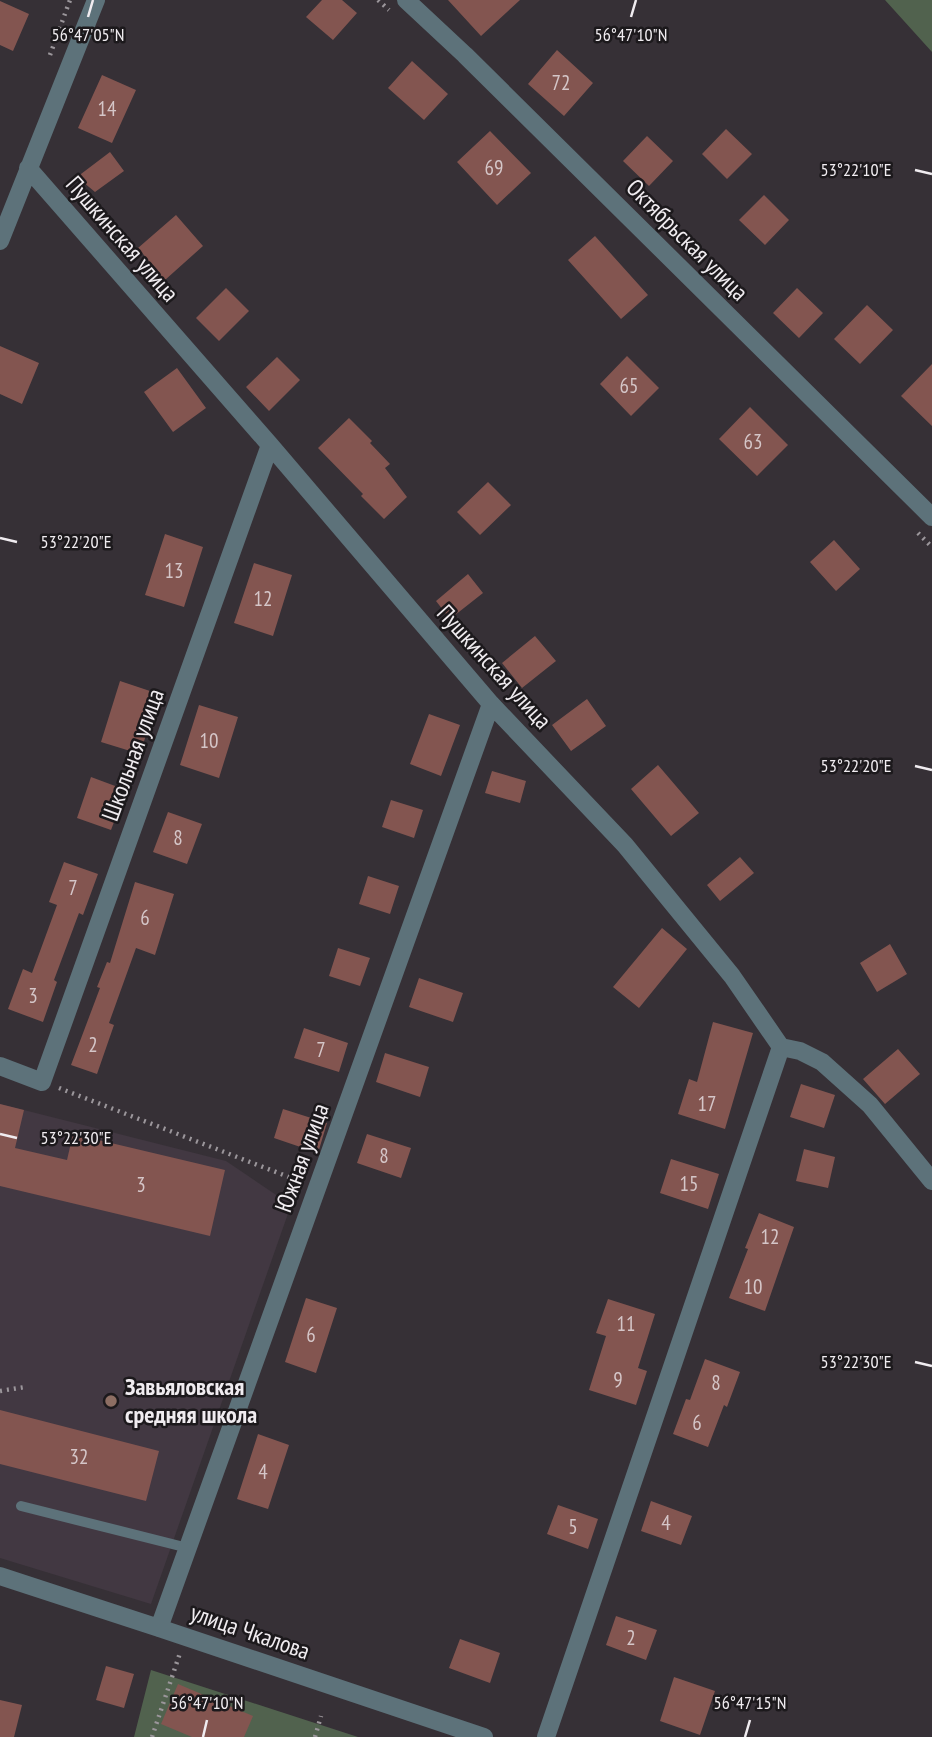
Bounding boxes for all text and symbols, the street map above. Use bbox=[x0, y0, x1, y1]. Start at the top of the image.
text: 56°47'05"N bbox=[52, 23, 124, 46]
text: 56°47'10"N bbox=[595, 23, 667, 46]
house number: 72 bbox=[552, 69, 570, 96]
house number: 14 bbox=[98, 95, 117, 122]
house number: 69 bbox=[485, 154, 503, 181]
text: 53°22'10"E bbox=[821, 158, 891, 181]
street label: Пушкинская улица bbox=[59, 169, 186, 308]
street label: Октябрьская улица bbox=[620, 172, 755, 307]
house number: 65 bbox=[620, 372, 638, 399]
house number: 63 bbox=[744, 428, 762, 455]
text: 53°22'20"E bbox=[41, 530, 111, 553]
house number: 13 bbox=[165, 557, 183, 584]
house number: 12 bbox=[254, 585, 272, 612]
street label: Пушкинская улица bbox=[430, 598, 558, 735]
street label: Школьная улица bbox=[94, 684, 171, 825]
house number: 10 bbox=[200, 727, 218, 754]
text: 53°22'20"E bbox=[821, 754, 891, 777]
house number: 8 bbox=[173, 824, 183, 851]
house number: 7 bbox=[68, 874, 78, 901]
house number: 6 bbox=[140, 904, 150, 931]
house number: 3 bbox=[28, 982, 38, 1009]
house number: 2 bbox=[88, 1031, 98, 1058]
house number: 7 bbox=[316, 1036, 326, 1063]
house number: 17 bbox=[698, 1090, 716, 1117]
street label: Южная улица bbox=[268, 1099, 336, 1217]
text: 53°22'30"E bbox=[41, 1126, 111, 1149]
house number: 8 bbox=[379, 1142, 389, 1169]
house number: 15 bbox=[680, 1170, 698, 1197]
house number: 3 bbox=[136, 1171, 146, 1198]
house number: 12 bbox=[761, 1223, 779, 1250]
house number: 10 bbox=[744, 1273, 762, 1300]
house number: 11 bbox=[617, 1310, 635, 1337]
house number: 6 bbox=[306, 1321, 316, 1348]
text: 53°22'30"E bbox=[821, 1350, 891, 1373]
house number: 9 bbox=[613, 1366, 623, 1393]
house number: 8 bbox=[711, 1369, 721, 1396]
place label: Завьяловская средняя школа bbox=[125, 1371, 257, 1430]
marker: Завьяловская средняя школа bbox=[103, 1393, 119, 1409]
house number: 6 bbox=[692, 1409, 702, 1436]
house number: 32 bbox=[70, 1443, 88, 1470]
house number: 4 bbox=[258, 1458, 268, 1485]
house number: 4 bbox=[661, 1509, 671, 1536]
house number: 5 bbox=[568, 1513, 578, 1540]
street label: улица Чкалова bbox=[186, 1597, 314, 1666]
house number: 2 bbox=[626, 1624, 636, 1651]
text: 56°47'10"N bbox=[171, 1691, 243, 1714]
text: 56°47'15"N bbox=[714, 1691, 786, 1714]

